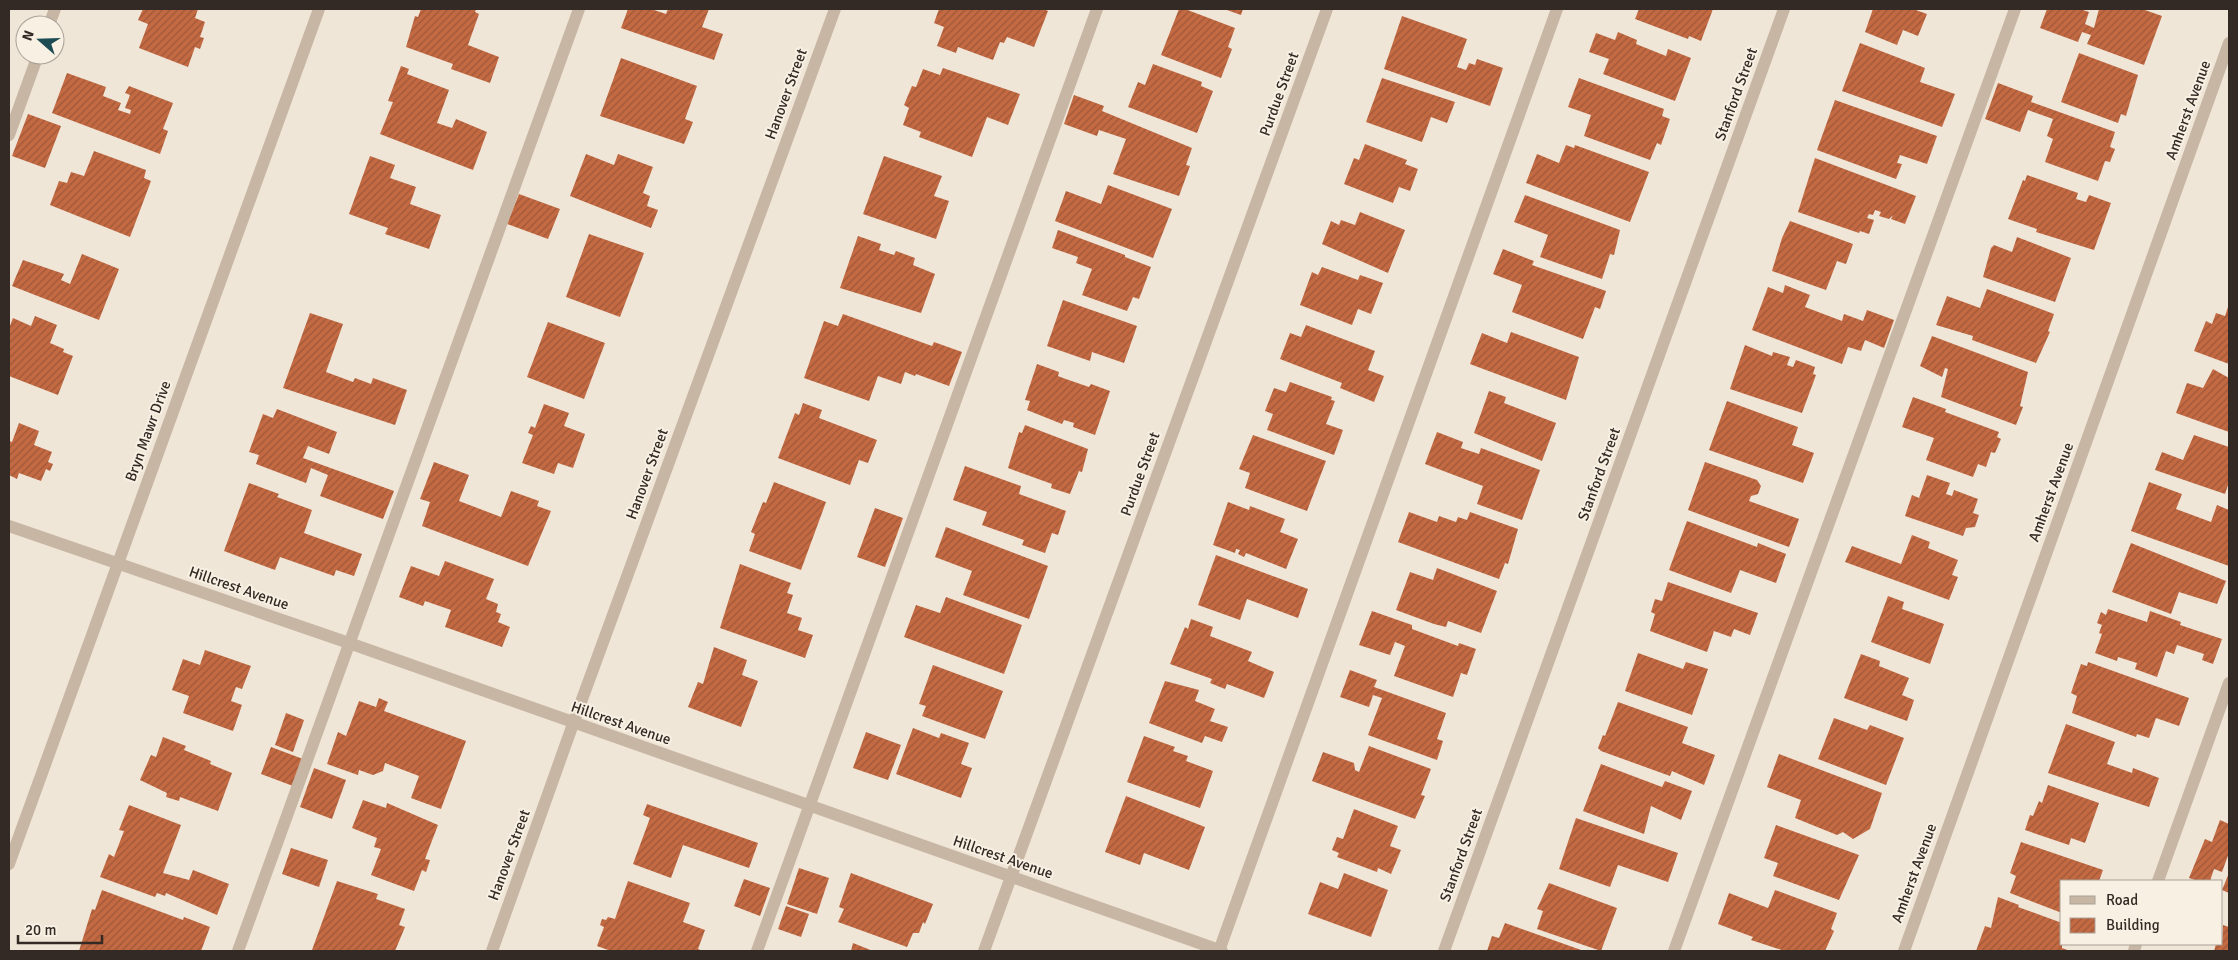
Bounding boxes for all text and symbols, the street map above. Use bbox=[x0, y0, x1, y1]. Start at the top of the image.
north arrow bbox=[15, 15, 65, 65]
text: N bbox=[19, 28, 38, 43]
street label: Stanford Street bbox=[1711, 45, 1761, 143]
street label: Hanover Street bbox=[761, 46, 811, 142]
street label: Purdue Street bbox=[1256, 50, 1302, 138]
street label: Amherst Avenue bbox=[2162, 58, 2214, 162]
street label: Bryn Mawr Drive bbox=[121, 378, 175, 484]
street label: Stanford Street bbox=[1574, 425, 1624, 523]
street label: Hanover Street bbox=[622, 426, 672, 522]
street label: Purdue Street bbox=[1117, 430, 1163, 518]
street label: Amherst Avenue bbox=[2025, 440, 2077, 544]
street label: Hillcrest Avenue bbox=[187, 562, 291, 614]
street label: Hillcrest Avenue bbox=[569, 697, 673, 749]
street label: Stanford Street bbox=[1436, 806, 1486, 904]
street label: Hanover Street bbox=[484, 807, 534, 903]
street label: Amherst Avenue bbox=[1888, 821, 1940, 925]
street label: Hillcrest Avenue bbox=[951, 831, 1055, 883]
legend bbox=[2060, 880, 2223, 945]
text: Road bbox=[2106, 891, 2138, 909]
scale bar bbox=[18, 912, 101, 944]
text: Building bbox=[2106, 916, 2160, 934]
text: 20 m bbox=[25, 921, 56, 939]

